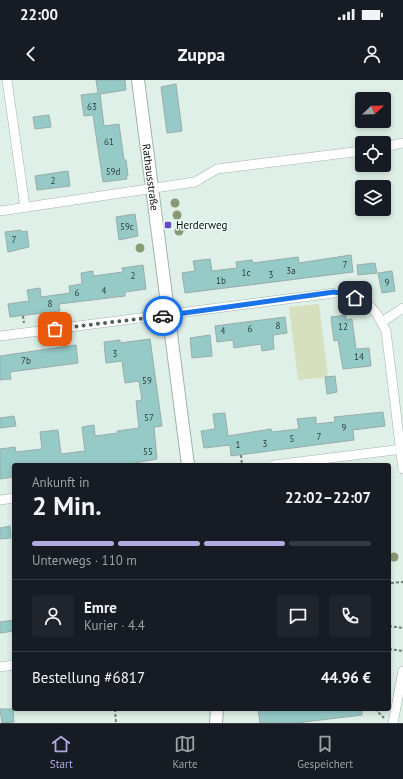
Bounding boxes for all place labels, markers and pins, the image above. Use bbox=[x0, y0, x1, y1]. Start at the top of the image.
place label: Herderweg bbox=[176, 218, 227, 232]
marker: Herderweg bbox=[163, 220, 173, 230]
pin bbox=[338, 281, 372, 315]
pin bbox=[38, 312, 72, 346]

